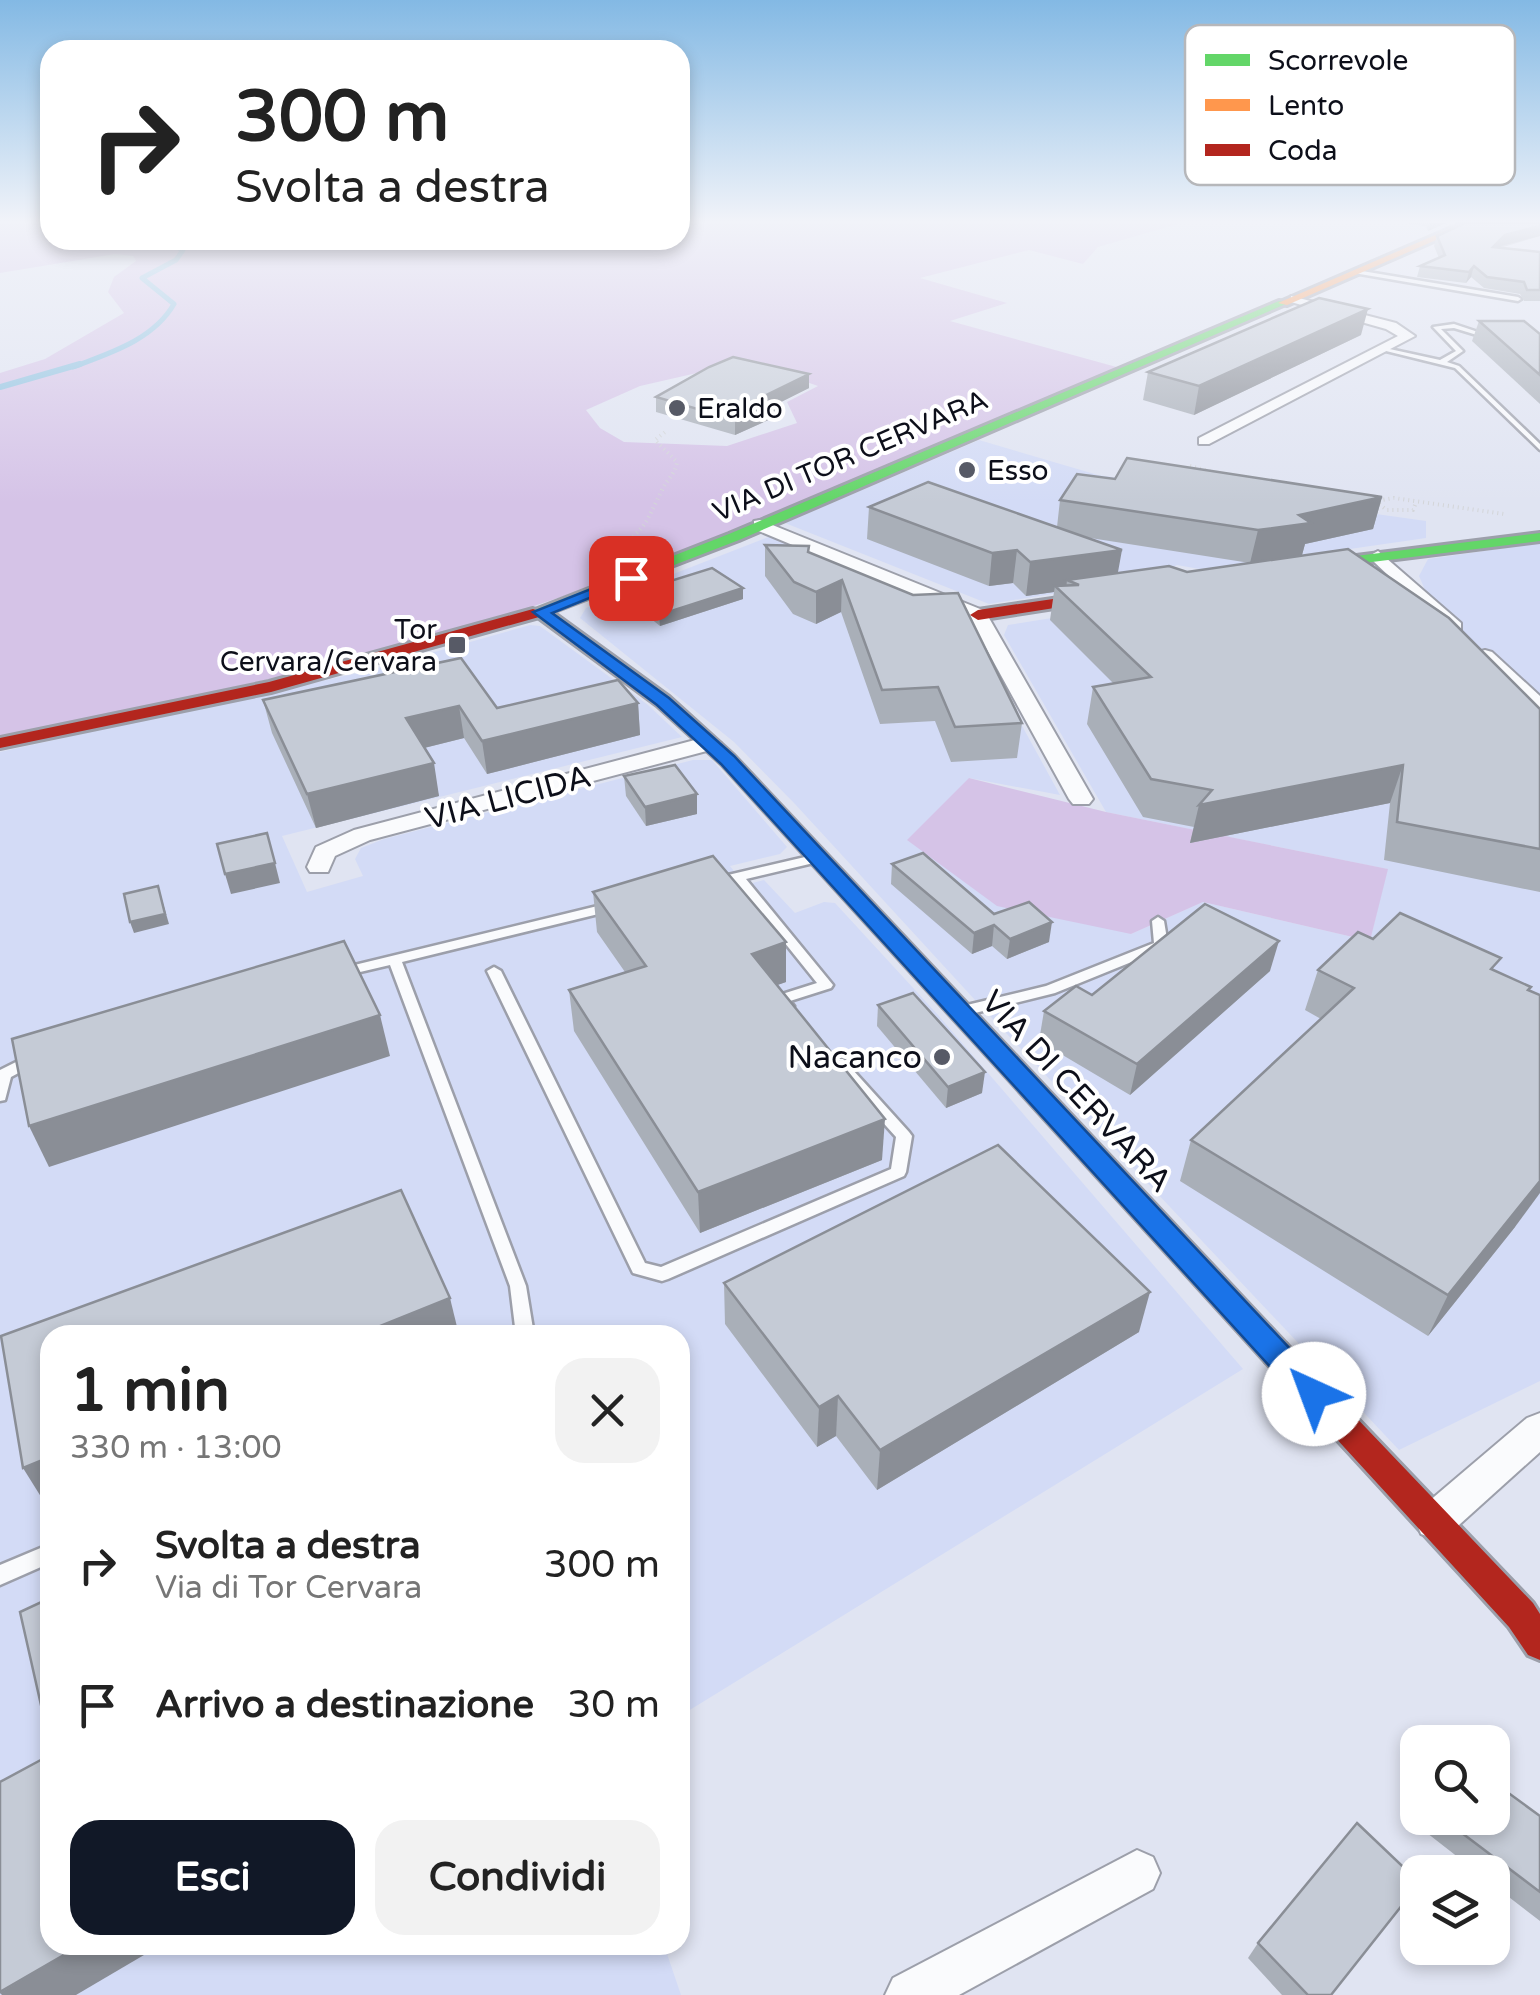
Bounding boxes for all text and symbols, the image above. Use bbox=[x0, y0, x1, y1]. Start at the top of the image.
legend bbox=[1185, 25, 1515, 185]
text: Scorrevole bbox=[1268, 44, 1408, 78]
text: 300 m bbox=[235, 76, 449, 160]
icon: right bbox=[70, 80, 200, 210]
text: Lento bbox=[1268, 89, 1344, 123]
text: Coda bbox=[1268, 134, 1337, 168]
text: Svolta a destra bbox=[235, 161, 550, 215]
street label: VIA DI TOR CERVARA bbox=[708, 383, 993, 529]
place label: Eraldo bbox=[697, 392, 783, 426]
marker: Eraldo bbox=[666, 397, 688, 419]
place label: Esso bbox=[987, 454, 1049, 488]
marker: Esso bbox=[956, 459, 978, 481]
pin bbox=[589, 536, 674, 621]
icon: arrive bbox=[604, 551, 659, 606]
place label: Tor Cervara/Cervara bbox=[220, 613, 437, 679]
marker: Tor Cervara/Cervara bbox=[446, 634, 468, 656]
street label: VIA LICIDA bbox=[421, 758, 595, 838]
street label: VIA DI CERVARA bbox=[973, 983, 1179, 1200]
place label: Nacanco bbox=[787, 1039, 922, 1077]
marker: Nacanco bbox=[931, 1046, 953, 1068]
position arrow bbox=[1262, 1342, 1366, 1446]
text: 1 min bbox=[70, 1355, 230, 1427]
button: close bbox=[555, 1358, 660, 1463]
text: 330 m · 13:00 bbox=[70, 1429, 282, 1467]
text: Svolta a destra bbox=[155, 1523, 421, 1569]
icon: right bbox=[70, 1538, 125, 1593]
text: 300 m bbox=[544, 1542, 660, 1588]
text: Via di Tor Cervara bbox=[155, 1569, 422, 1607]
icon: arrive bbox=[70, 1678, 125, 1733]
text: Arrivo a destinazione bbox=[155, 1682, 534, 1728]
text: 30 m bbox=[568, 1682, 660, 1728]
map controls bbox=[1400, 1725, 1510, 1965]
button: search bbox=[1400, 1725, 1510, 1835]
button: Esci bbox=[70, 1820, 355, 1935]
button: Condividi bbox=[375, 1820, 660, 1935]
button: layers bbox=[1400, 1855, 1510, 1965]

